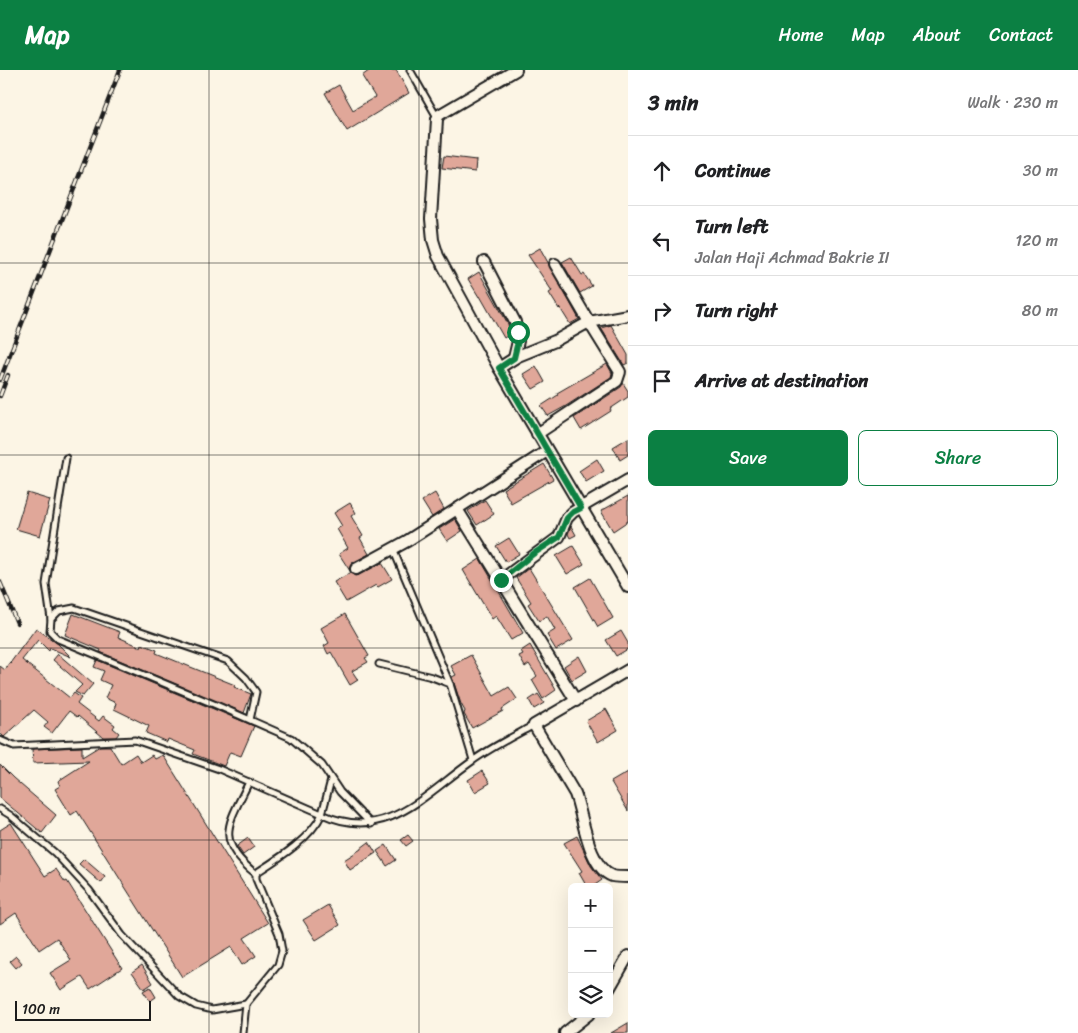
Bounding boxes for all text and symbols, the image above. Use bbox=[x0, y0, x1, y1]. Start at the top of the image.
text: Map bbox=[25, 14, 69, 56]
text: Home bbox=[779, 19, 824, 51]
text: Map bbox=[852, 19, 885, 51]
text: About bbox=[913, 19, 961, 51]
text: Contact bbox=[989, 19, 1053, 51]
text: 3 min bbox=[648, 84, 698, 122]
text: Walk · 230 m bbox=[967, 88, 1058, 117]
text: Continue bbox=[695, 154, 771, 187]
text: 30 m bbox=[1023, 156, 1058, 185]
icon: ahead bbox=[648, 157, 676, 185]
text: Turn left bbox=[695, 210, 768, 243]
text: 120 m bbox=[1015, 226, 1058, 255]
icon: left bbox=[648, 227, 676, 255]
text: Jalan Haji Achmad Bakrie II bbox=[695, 243, 890, 272]
text: Turn right bbox=[695, 294, 777, 327]
text: 80 m bbox=[1022, 296, 1058, 325]
icon: right bbox=[648, 297, 676, 325]
route start bbox=[507, 321, 530, 344]
text: Arrive at destination bbox=[695, 364, 868, 397]
icon: arrive bbox=[648, 367, 676, 395]
button: Save bbox=[648, 430, 848, 486]
button: Share bbox=[858, 430, 1058, 486]
route end bbox=[490, 569, 513, 592]
map controls bbox=[568, 883, 613, 1018]
button: + bbox=[568, 883, 613, 928]
button: − bbox=[568, 928, 613, 973]
button: layers bbox=[568, 973, 613, 1018]
text: 100 m bbox=[22, 997, 60, 1022]
scale bar bbox=[15, 998, 151, 1021]

